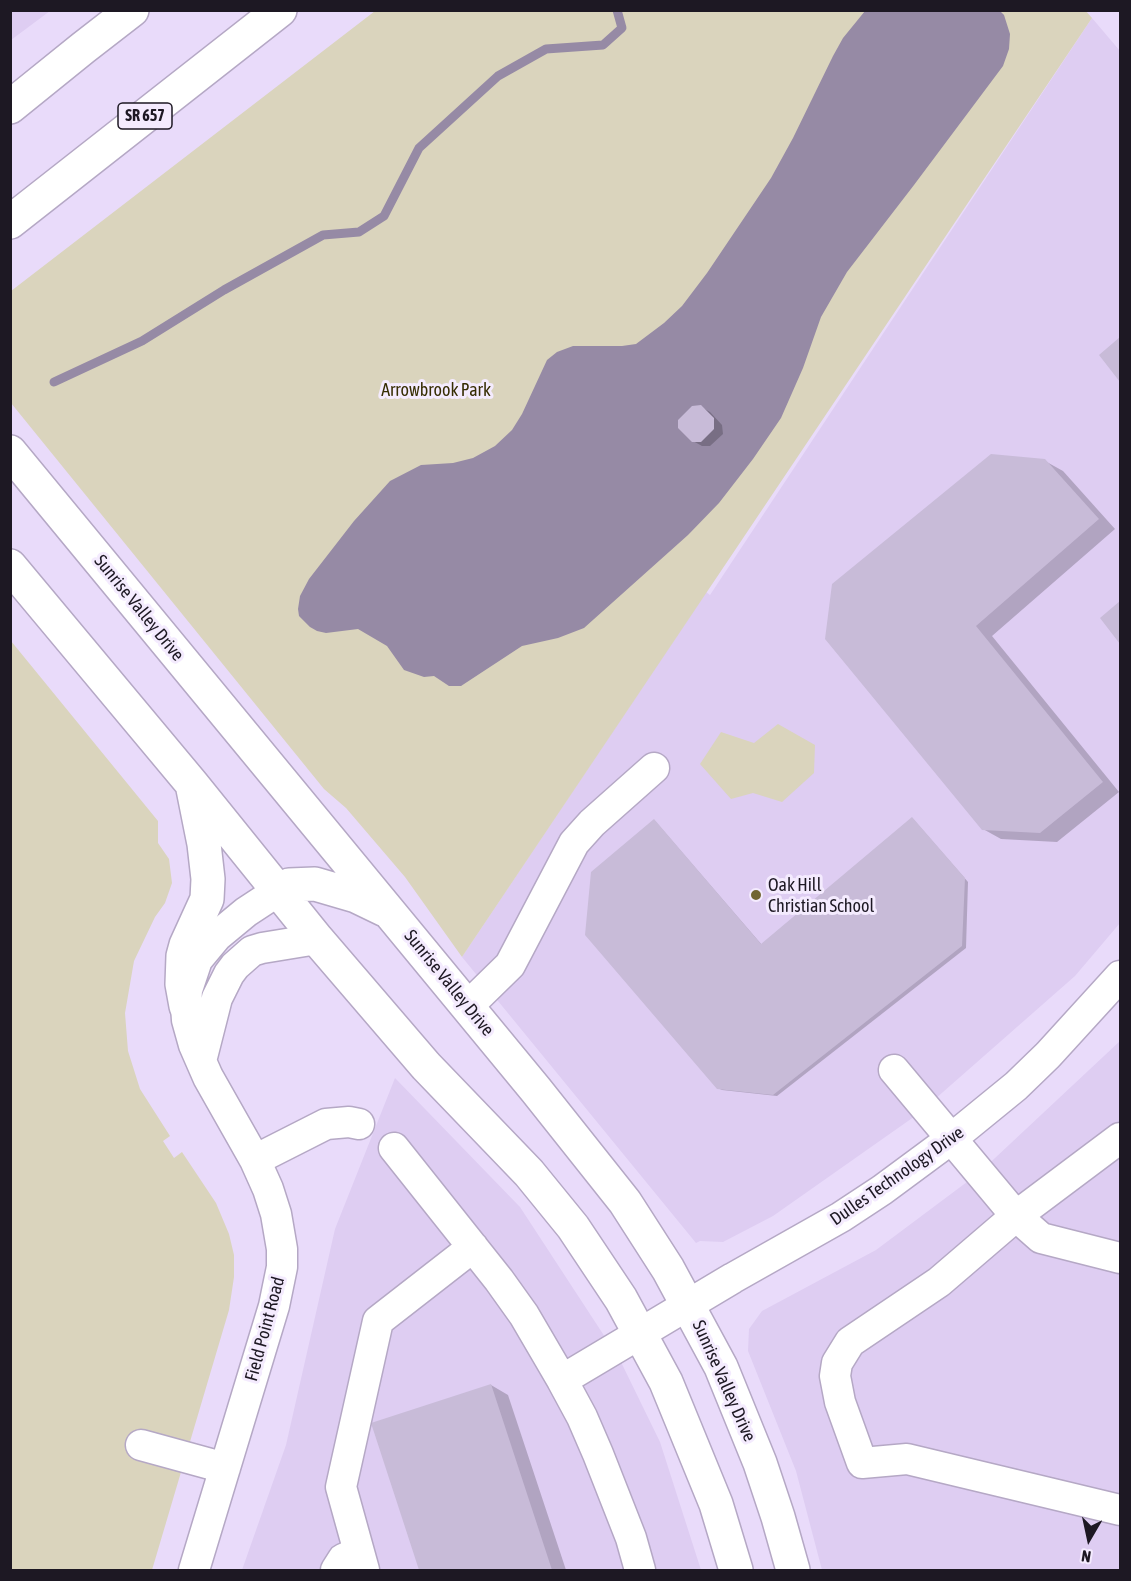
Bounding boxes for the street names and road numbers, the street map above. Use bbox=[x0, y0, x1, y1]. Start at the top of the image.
road number: SR 657 bbox=[118, 103, 172, 129]
street label: Sunrise Valley Drive bbox=[90, 551, 188, 665]
street label: Sunrise Valley Drive bbox=[400, 926, 498, 1040]
street label: Dulles Technology Drive bbox=[826, 1122, 968, 1230]
street label: Field Point Road bbox=[241, 1274, 289, 1384]
street label: Sunrise Valley Drive bbox=[688, 1317, 760, 1445]

